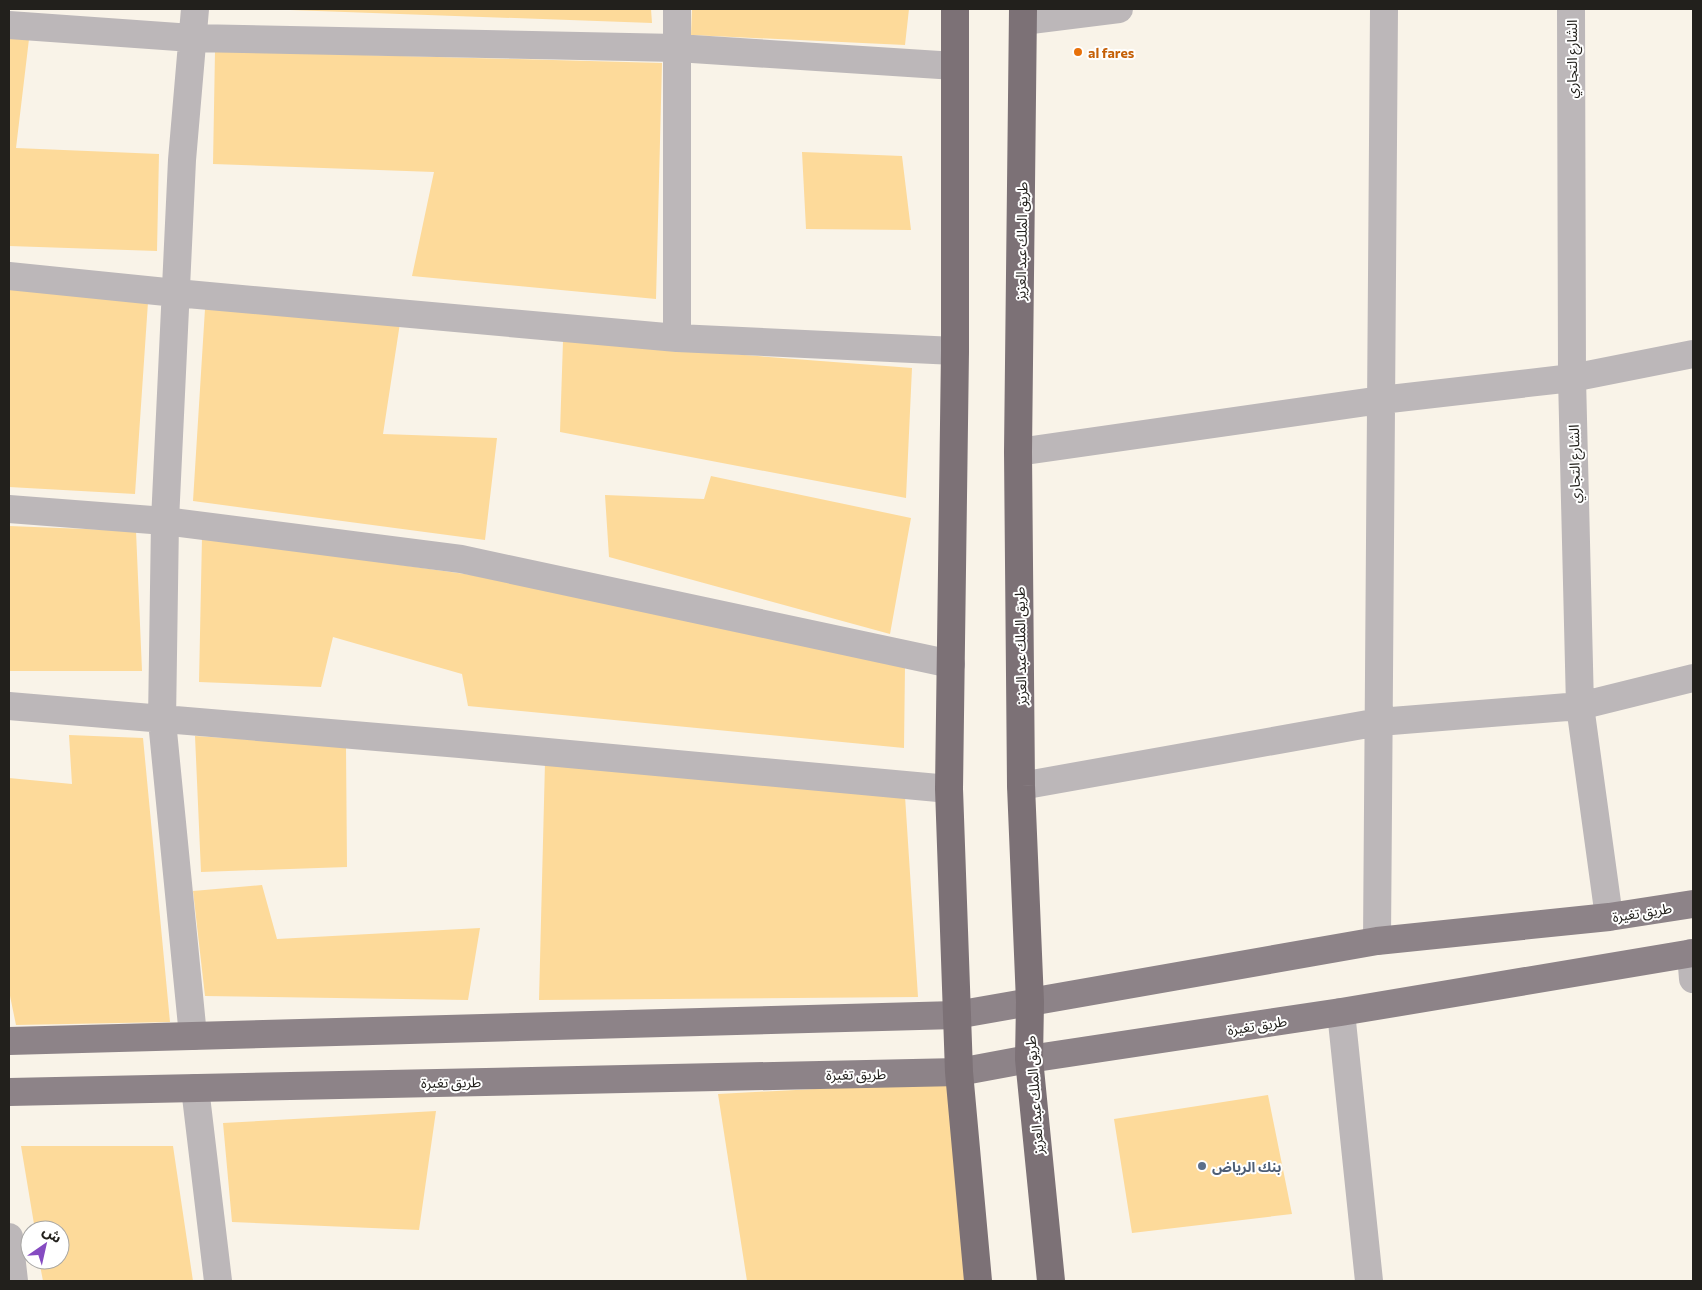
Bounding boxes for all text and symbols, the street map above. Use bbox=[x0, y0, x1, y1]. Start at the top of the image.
street label: الشارع التجاري bbox=[1563, 20, 1583, 98]
place label: al fares bbox=[1088, 44, 1135, 61]
marker: al fares bbox=[1072, 46, 1084, 58]
street label: طريق الملك عبد العزيز bbox=[1011, 181, 1033, 302]
street label: الشارع التجاري bbox=[1565, 424, 1586, 504]
street label: طريق الملك عبد العزيز bbox=[1010, 586, 1032, 707]
street label: طريق تغيرة bbox=[1611, 899, 1673, 927]
street label: طريق تغيرة bbox=[1226, 1012, 1288, 1040]
street label: طريق الملك عبد العزيز bbox=[1021, 1035, 1049, 1156]
street label: طريق تغيرة bbox=[826, 1065, 886, 1085]
street label: طريق تغيرة bbox=[421, 1073, 481, 1093]
place label: بنك الرياض bbox=[1212, 1158, 1281, 1176]
marker: بنك الرياض bbox=[1196, 1160, 1208, 1172]
north arrow bbox=[20, 1220, 70, 1270]
text: ش bbox=[40, 1221, 65, 1246]

